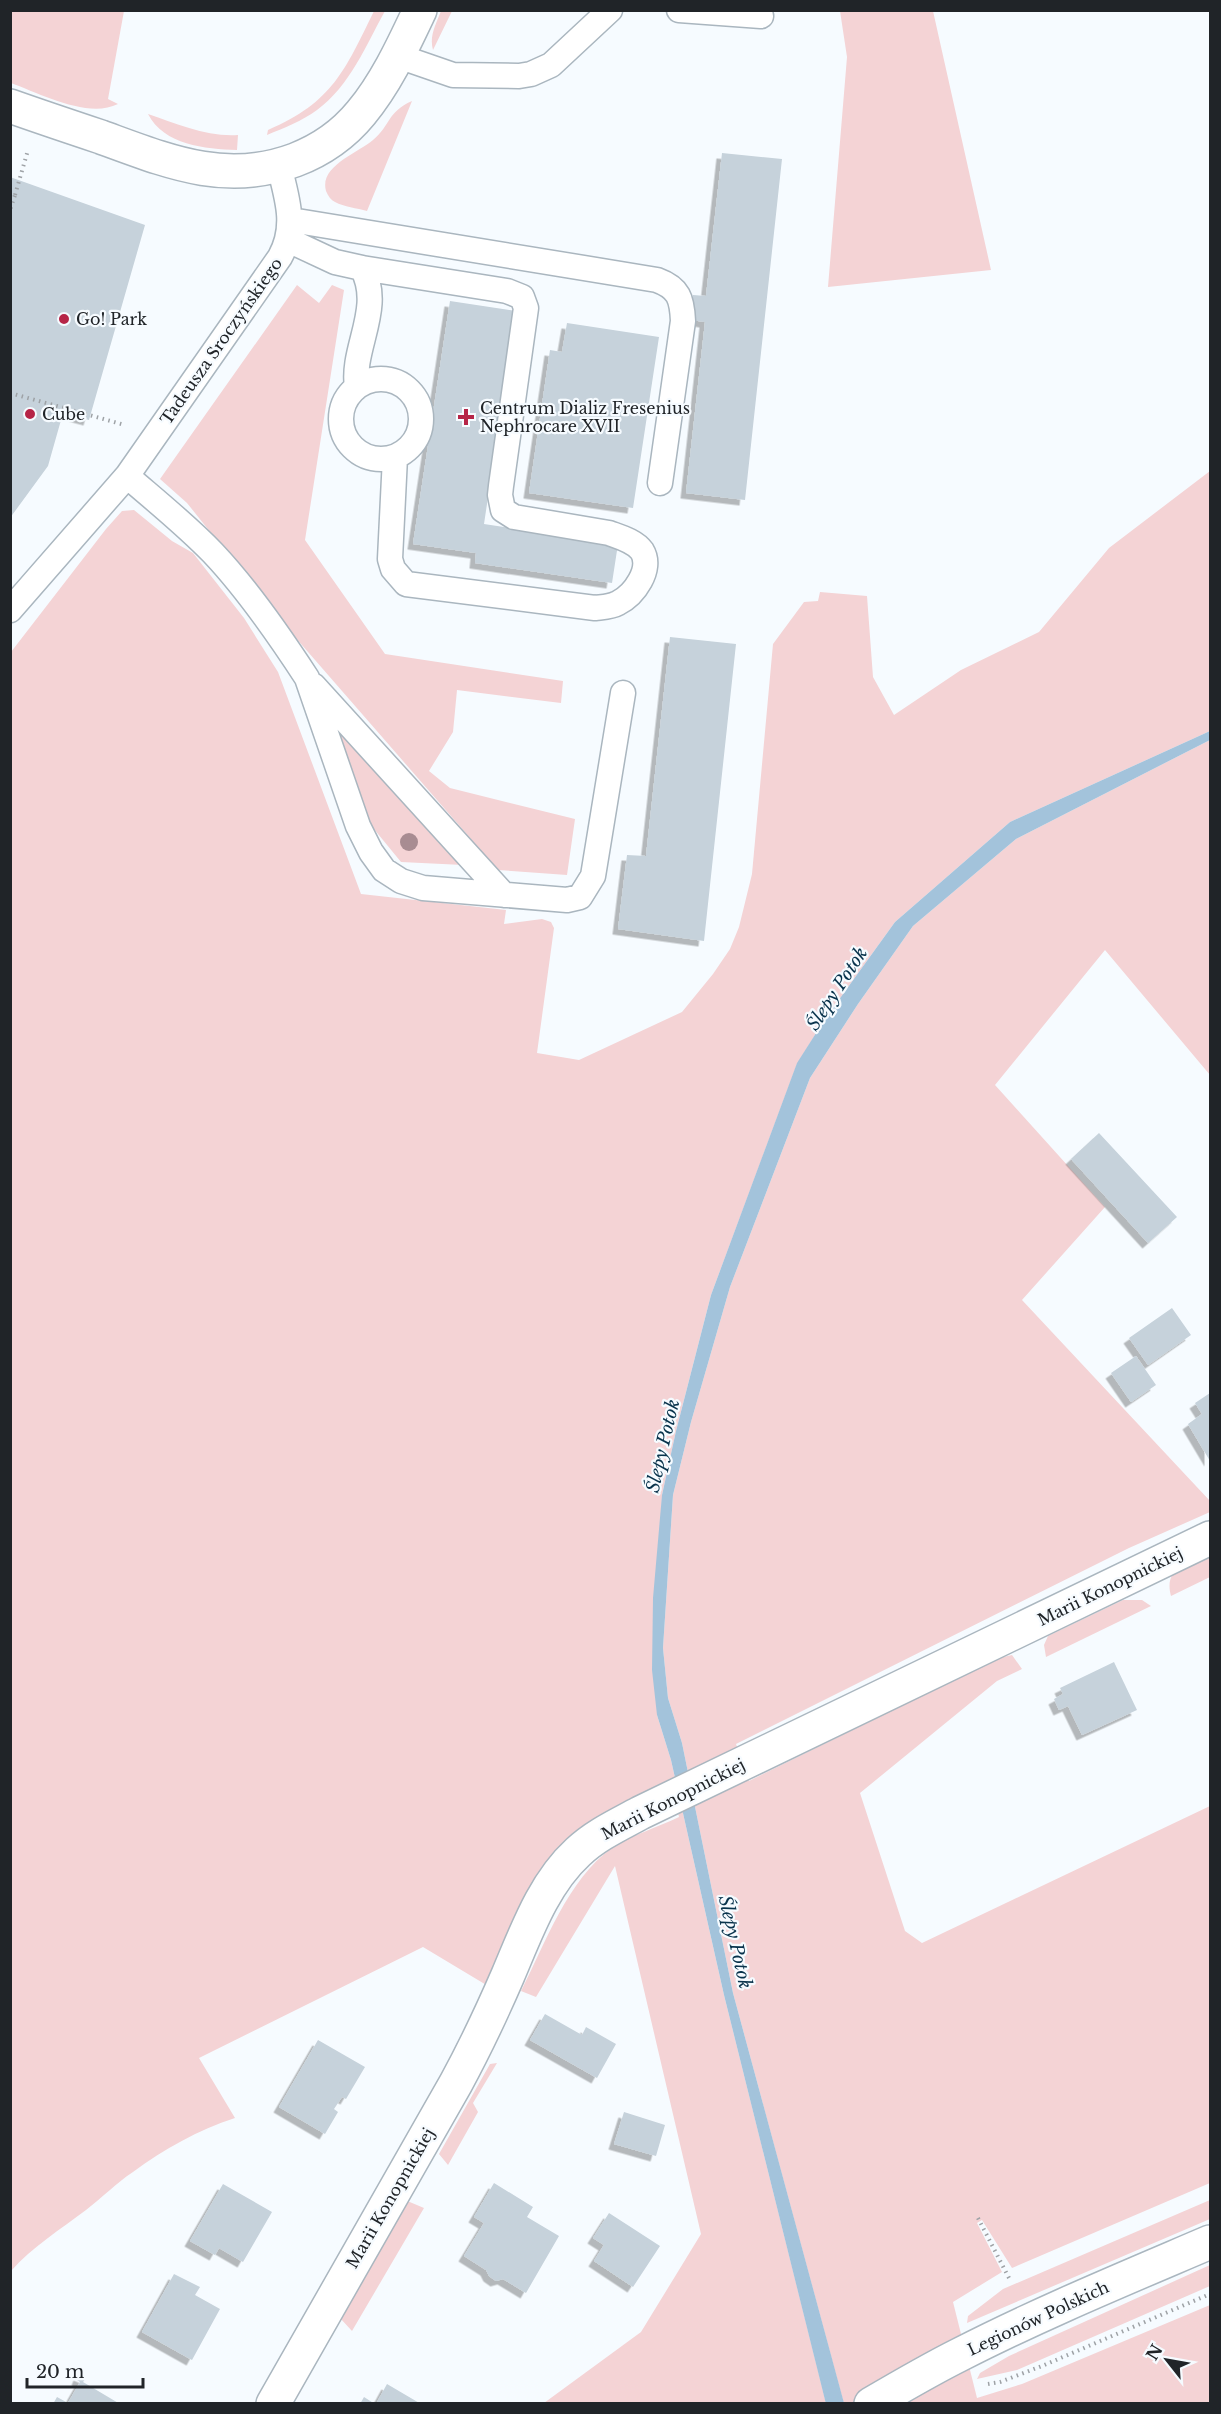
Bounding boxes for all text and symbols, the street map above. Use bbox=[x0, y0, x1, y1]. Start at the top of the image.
street label: Tadeusza Sroczyńskiego bbox=[156, 254, 286, 428]
place label: Go! Park bbox=[76, 309, 147, 329]
marker: Go! Park bbox=[57, 312, 71, 326]
place label: Centrum Dializ Fresenius Nephrocare XVII bbox=[480, 398, 690, 436]
place label: Cube bbox=[42, 404, 85, 424]
marker: Cube bbox=[23, 407, 37, 421]
marker: Centrum Dializ Fresenius Nephrocare XVII bbox=[457, 408, 475, 426]
water label: Ślepy Potok bbox=[801, 943, 872, 1035]
water label: Ślepy Potok bbox=[641, 1397, 684, 1495]
street label: Marii Konopnickiej bbox=[1034, 1542, 1186, 1630]
street label: Marii Konopnickiej bbox=[598, 1754, 748, 1844]
water label: Ślepy Potok bbox=[714, 1893, 757, 1991]
street label: Marii Konopnickiej bbox=[342, 2124, 438, 2272]
street label: Legionów Polskich bbox=[964, 2276, 1112, 2360]
north arrow bbox=[1137, 2330, 1197, 2390]
text: N bbox=[1142, 2341, 1167, 2364]
scale bar bbox=[27, 2351, 142, 2389]
text: 20 m bbox=[36, 2361, 84, 2383]

